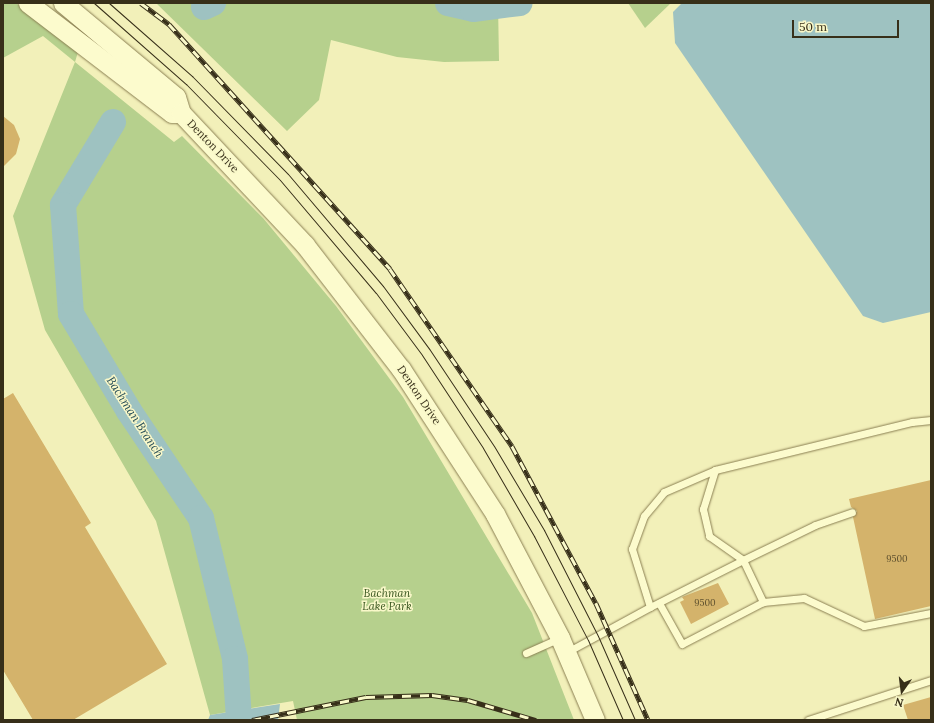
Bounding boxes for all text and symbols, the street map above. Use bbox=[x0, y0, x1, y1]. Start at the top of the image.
scale bar bbox=[794, 12, 901, 38]
text: 50 m bbox=[799, 19, 827, 34]
street label: Denton Drive bbox=[184, 117, 242, 175]
street label: Denton Drive bbox=[394, 363, 444, 427]
water label: Bachman Branch bbox=[104, 374, 166, 460]
house number: 9500 bbox=[886, 554, 908, 564]
park label: Bachman Lake Park bbox=[362, 587, 412, 613]
house number: 9500 bbox=[694, 598, 716, 608]
north arrow bbox=[882, 671, 922, 711]
text: N bbox=[893, 695, 905, 710]

